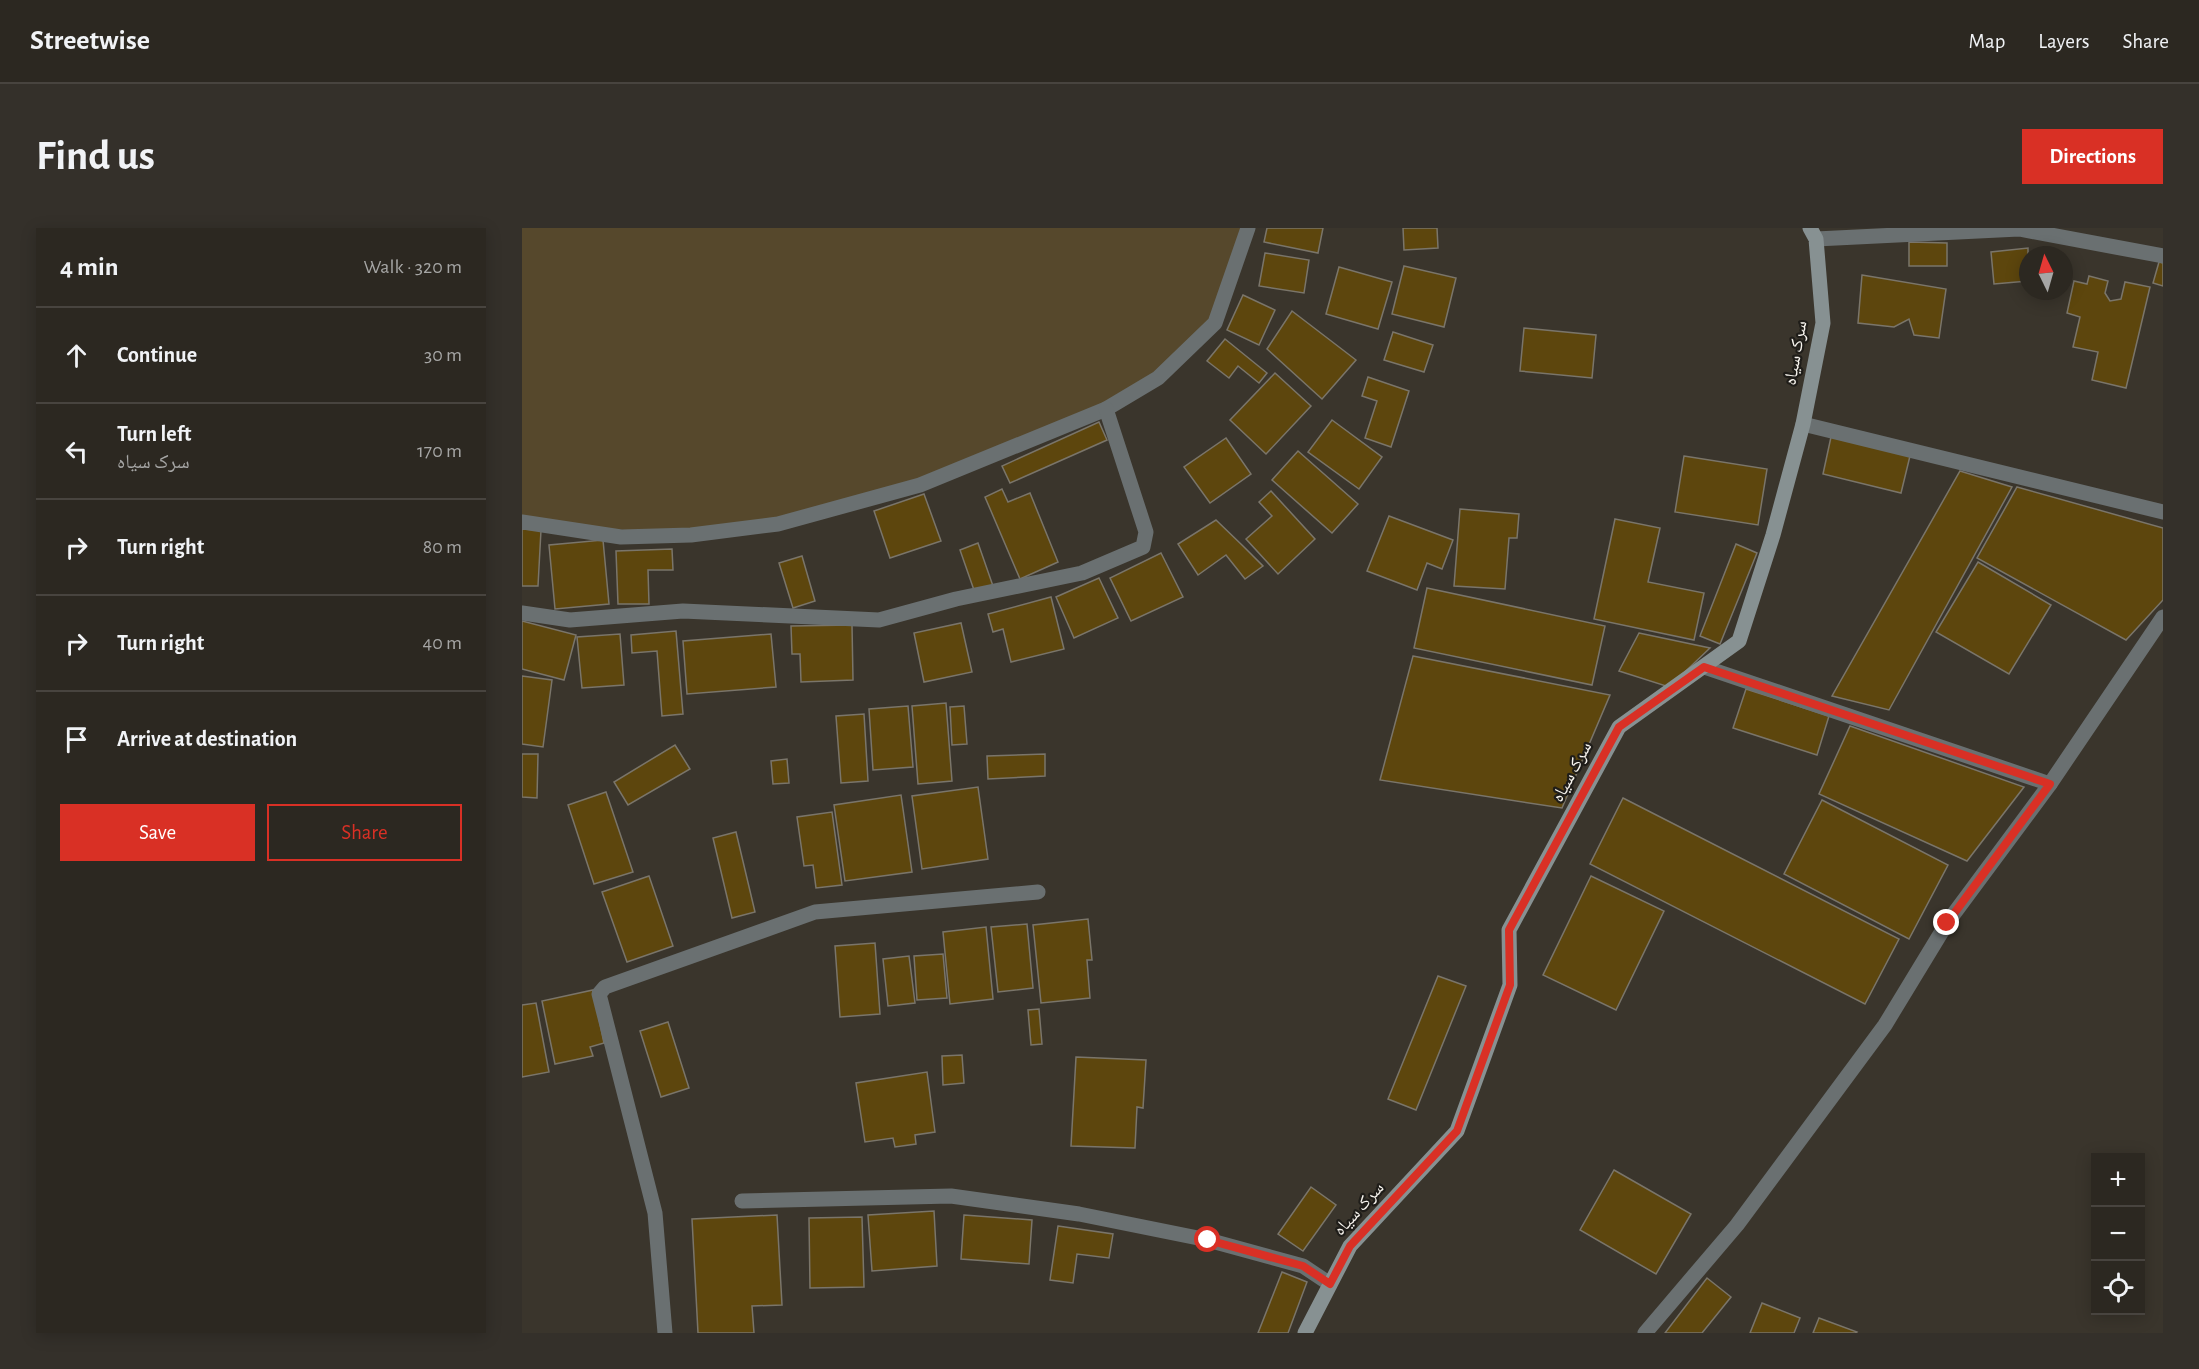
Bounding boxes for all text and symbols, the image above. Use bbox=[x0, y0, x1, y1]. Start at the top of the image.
text: Streetwise bbox=[30, 27, 150, 55]
text: Map bbox=[1969, 31, 2005, 52]
text: Layers bbox=[2038, 31, 2089, 52]
text: Share bbox=[2122, 31, 2169, 52]
button: Directions bbox=[2022, 129, 2163, 184]
text: Find us bbox=[36, 135, 155, 177]
north arrow bbox=[2019, 246, 2073, 300]
text: 4 min bbox=[60, 254, 119, 280]
text: Walk · 320 m bbox=[364, 257, 462, 277]
street label: سرک سیاه bbox=[1781, 319, 1811, 387]
icon: ahead bbox=[60, 339, 93, 372]
text: Continue bbox=[117, 344, 197, 366]
text: 30 m bbox=[424, 345, 462, 365]
text: Turn left bbox=[117, 423, 191, 445]
icon: left bbox=[60, 435, 93, 468]
text: 170 m bbox=[417, 441, 462, 461]
text: سرک سیاه bbox=[117, 452, 190, 472]
icon: right bbox=[60, 531, 93, 564]
text: Turn right bbox=[117, 536, 204, 558]
text: 80 m bbox=[423, 537, 462, 557]
icon: right bbox=[60, 627, 93, 660]
text: Turn right bbox=[117, 632, 204, 654]
text: 40 m bbox=[423, 633, 462, 653]
icon: arrive bbox=[60, 723, 93, 756]
text: Arrive at destination bbox=[117, 728, 297, 750]
street label: سرک سیاه bbox=[1549, 739, 1596, 805]
button: Save bbox=[60, 804, 255, 861]
button: Share bbox=[267, 804, 462, 861]
route end bbox=[1933, 909, 1959, 935]
map controls bbox=[2091, 1153, 2145, 1315]
button: + bbox=[2091, 1153, 2145, 1207]
street label: سرک سیاه bbox=[1330, 1179, 1388, 1239]
button: − bbox=[2091, 1207, 2145, 1261]
route start bbox=[1194, 1226, 1220, 1252]
button: locate bbox=[2091, 1261, 2145, 1315]

